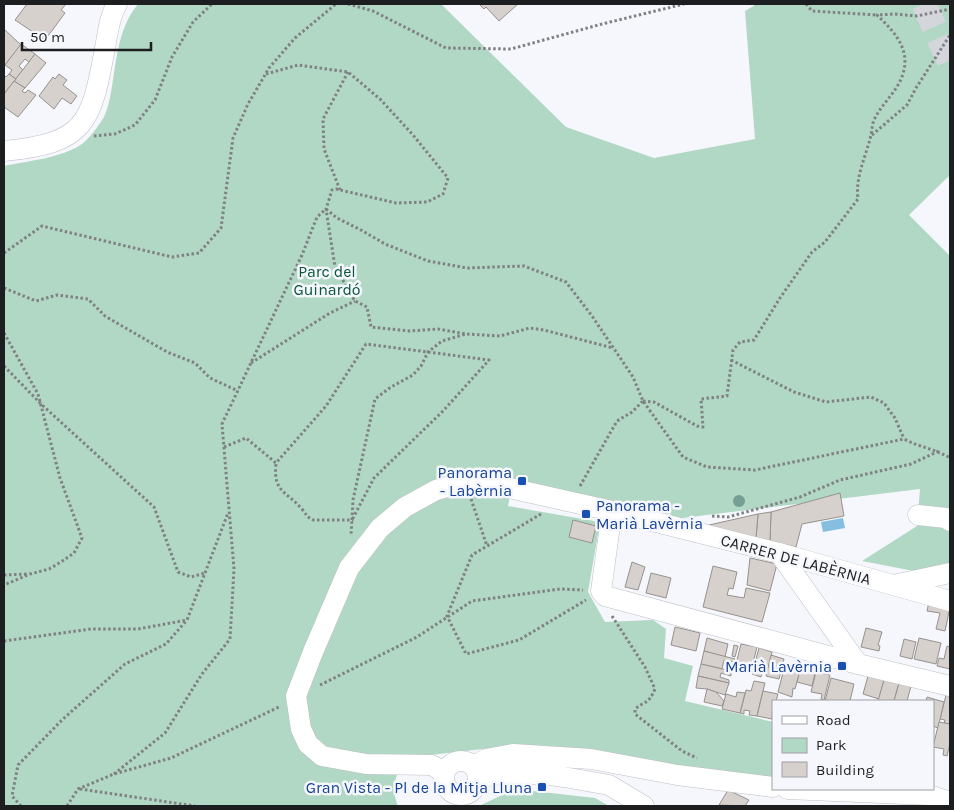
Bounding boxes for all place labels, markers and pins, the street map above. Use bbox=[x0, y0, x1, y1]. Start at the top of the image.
place label: Panorama - Labèrnia bbox=[438, 463, 512, 500]
marker: Panorama - Labèrnia bbox=[516, 475, 528, 487]
place label: Panorama - Marià Lavèrnia bbox=[596, 496, 703, 533]
marker: Panorama - Marià Lavèrnia bbox=[580, 508, 592, 520]
place label: Marià Lavèrnia bbox=[725, 657, 832, 676]
marker: Marià Lavèrnia bbox=[836, 660, 848, 672]
place label: Gran Vista - Pl de la Mitja Lluna bbox=[306, 778, 532, 797]
marker: Gran Vista - Pl de la Mitja Lluna bbox=[536, 781, 548, 793]

